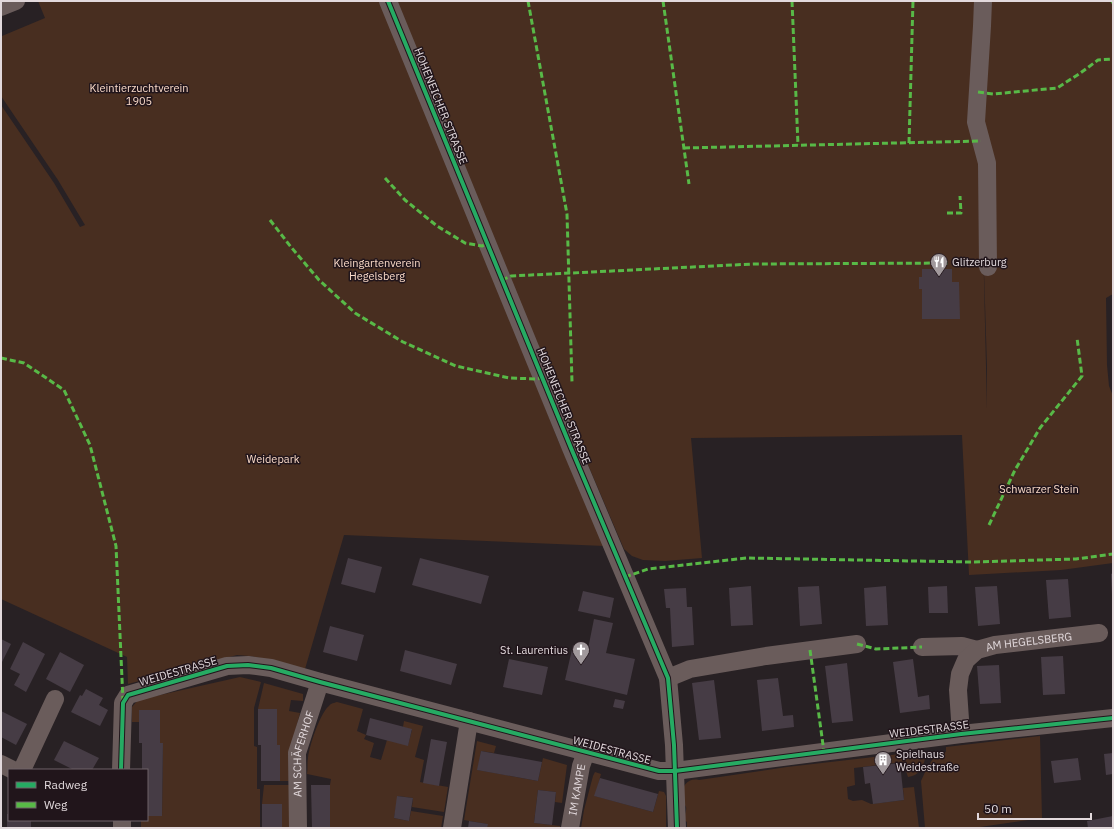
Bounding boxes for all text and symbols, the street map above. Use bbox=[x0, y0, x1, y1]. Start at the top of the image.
street label: HOHENEICHER STRASSE bbox=[411, 46, 471, 166]
park label: Kleintierzuchtverein 1905 bbox=[89, 81, 189, 108]
restaurant icon: Glitzerburg bbox=[929, 252, 949, 277]
place label: Glitzerburg bbox=[952, 255, 1007, 269]
park label: Kleingartenverein Hegelsberg bbox=[333, 256, 421, 283]
street label: HOHENEICHER STRASSE bbox=[534, 346, 594, 466]
park label: Weidepark bbox=[247, 452, 300, 466]
park label: Schwarzer Stein bbox=[999, 482, 1079, 496]
street label: AM HEGELSBERG bbox=[984, 629, 1073, 654]
church icon: St. Laurentius bbox=[571, 640, 591, 665]
place label: St. Laurentius bbox=[500, 643, 568, 657]
street label: WEIDESTRASSE bbox=[138, 653, 218, 689]
street label: AM SCHÄFERHOF bbox=[290, 709, 317, 797]
street label: WEIDESTRASSE bbox=[888, 717, 970, 741]
street label: WEIDESTRASSE bbox=[571, 733, 653, 767]
place label: Spielhaus Weidestraße bbox=[896, 747, 959, 774]
building icon: Spielhaus Weidestraße bbox=[873, 750, 893, 775]
street label: IM KAMPE bbox=[565, 763, 588, 816]
legend bbox=[8, 769, 148, 821]
text: Radweg bbox=[44, 777, 88, 792]
scale bar bbox=[978, 795, 1091, 821]
text: Weg bbox=[44, 797, 68, 812]
text: 50 m bbox=[984, 801, 1012, 816]

